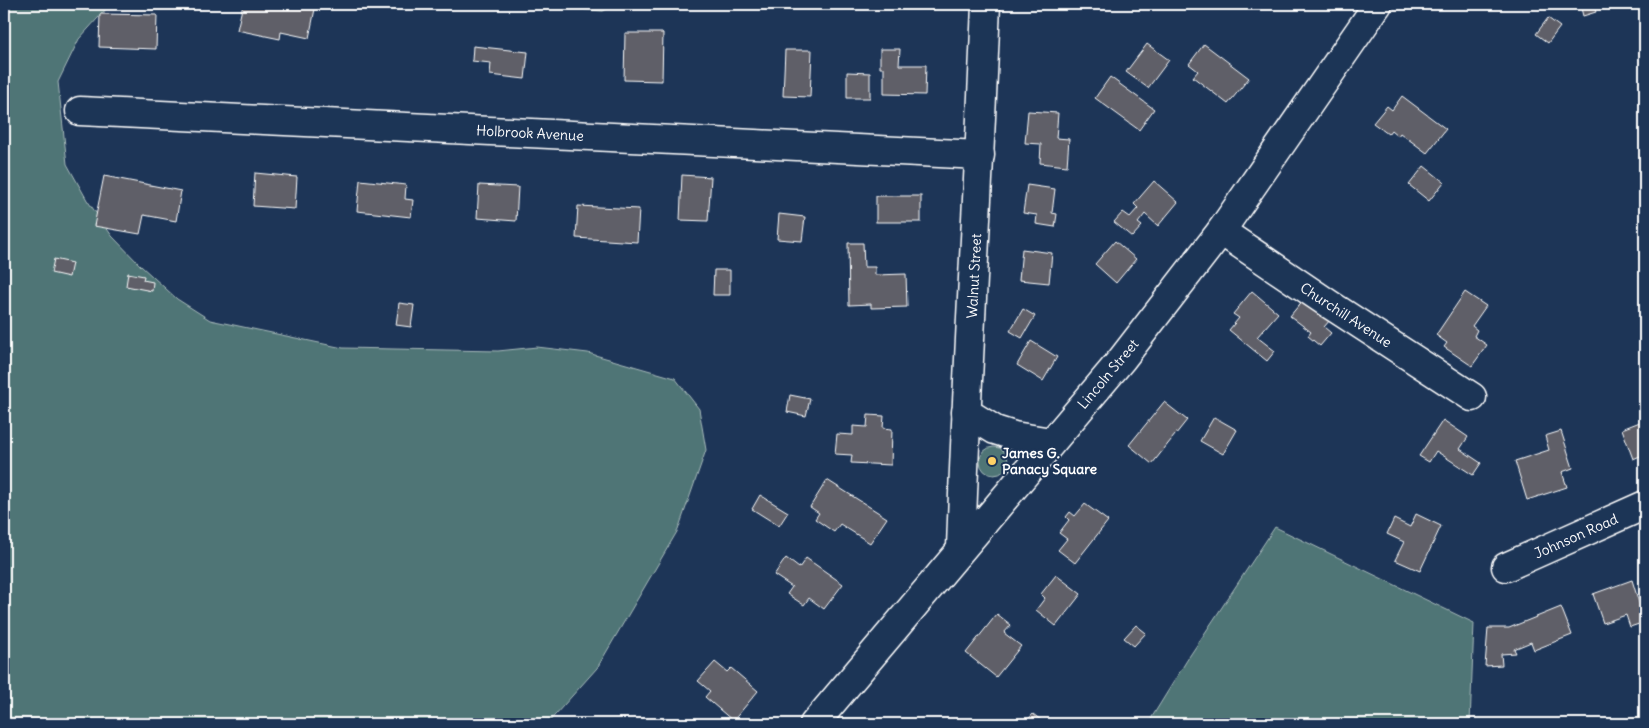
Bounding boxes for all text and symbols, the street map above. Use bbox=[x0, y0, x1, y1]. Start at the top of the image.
street label: Holbrook Avenue bbox=[476, 121, 584, 145]
street label: Walnut Street bbox=[963, 233, 985, 319]
street label: Churchill Avenue bbox=[1297, 279, 1395, 351]
street label: Lincoln Street bbox=[1074, 335, 1143, 413]
place label: James G. Panacy Square bbox=[1002, 444, 1097, 478]
marker: James G. Panacy Square bbox=[986, 455, 998, 467]
street label: Johnson Road bbox=[1531, 510, 1621, 562]

